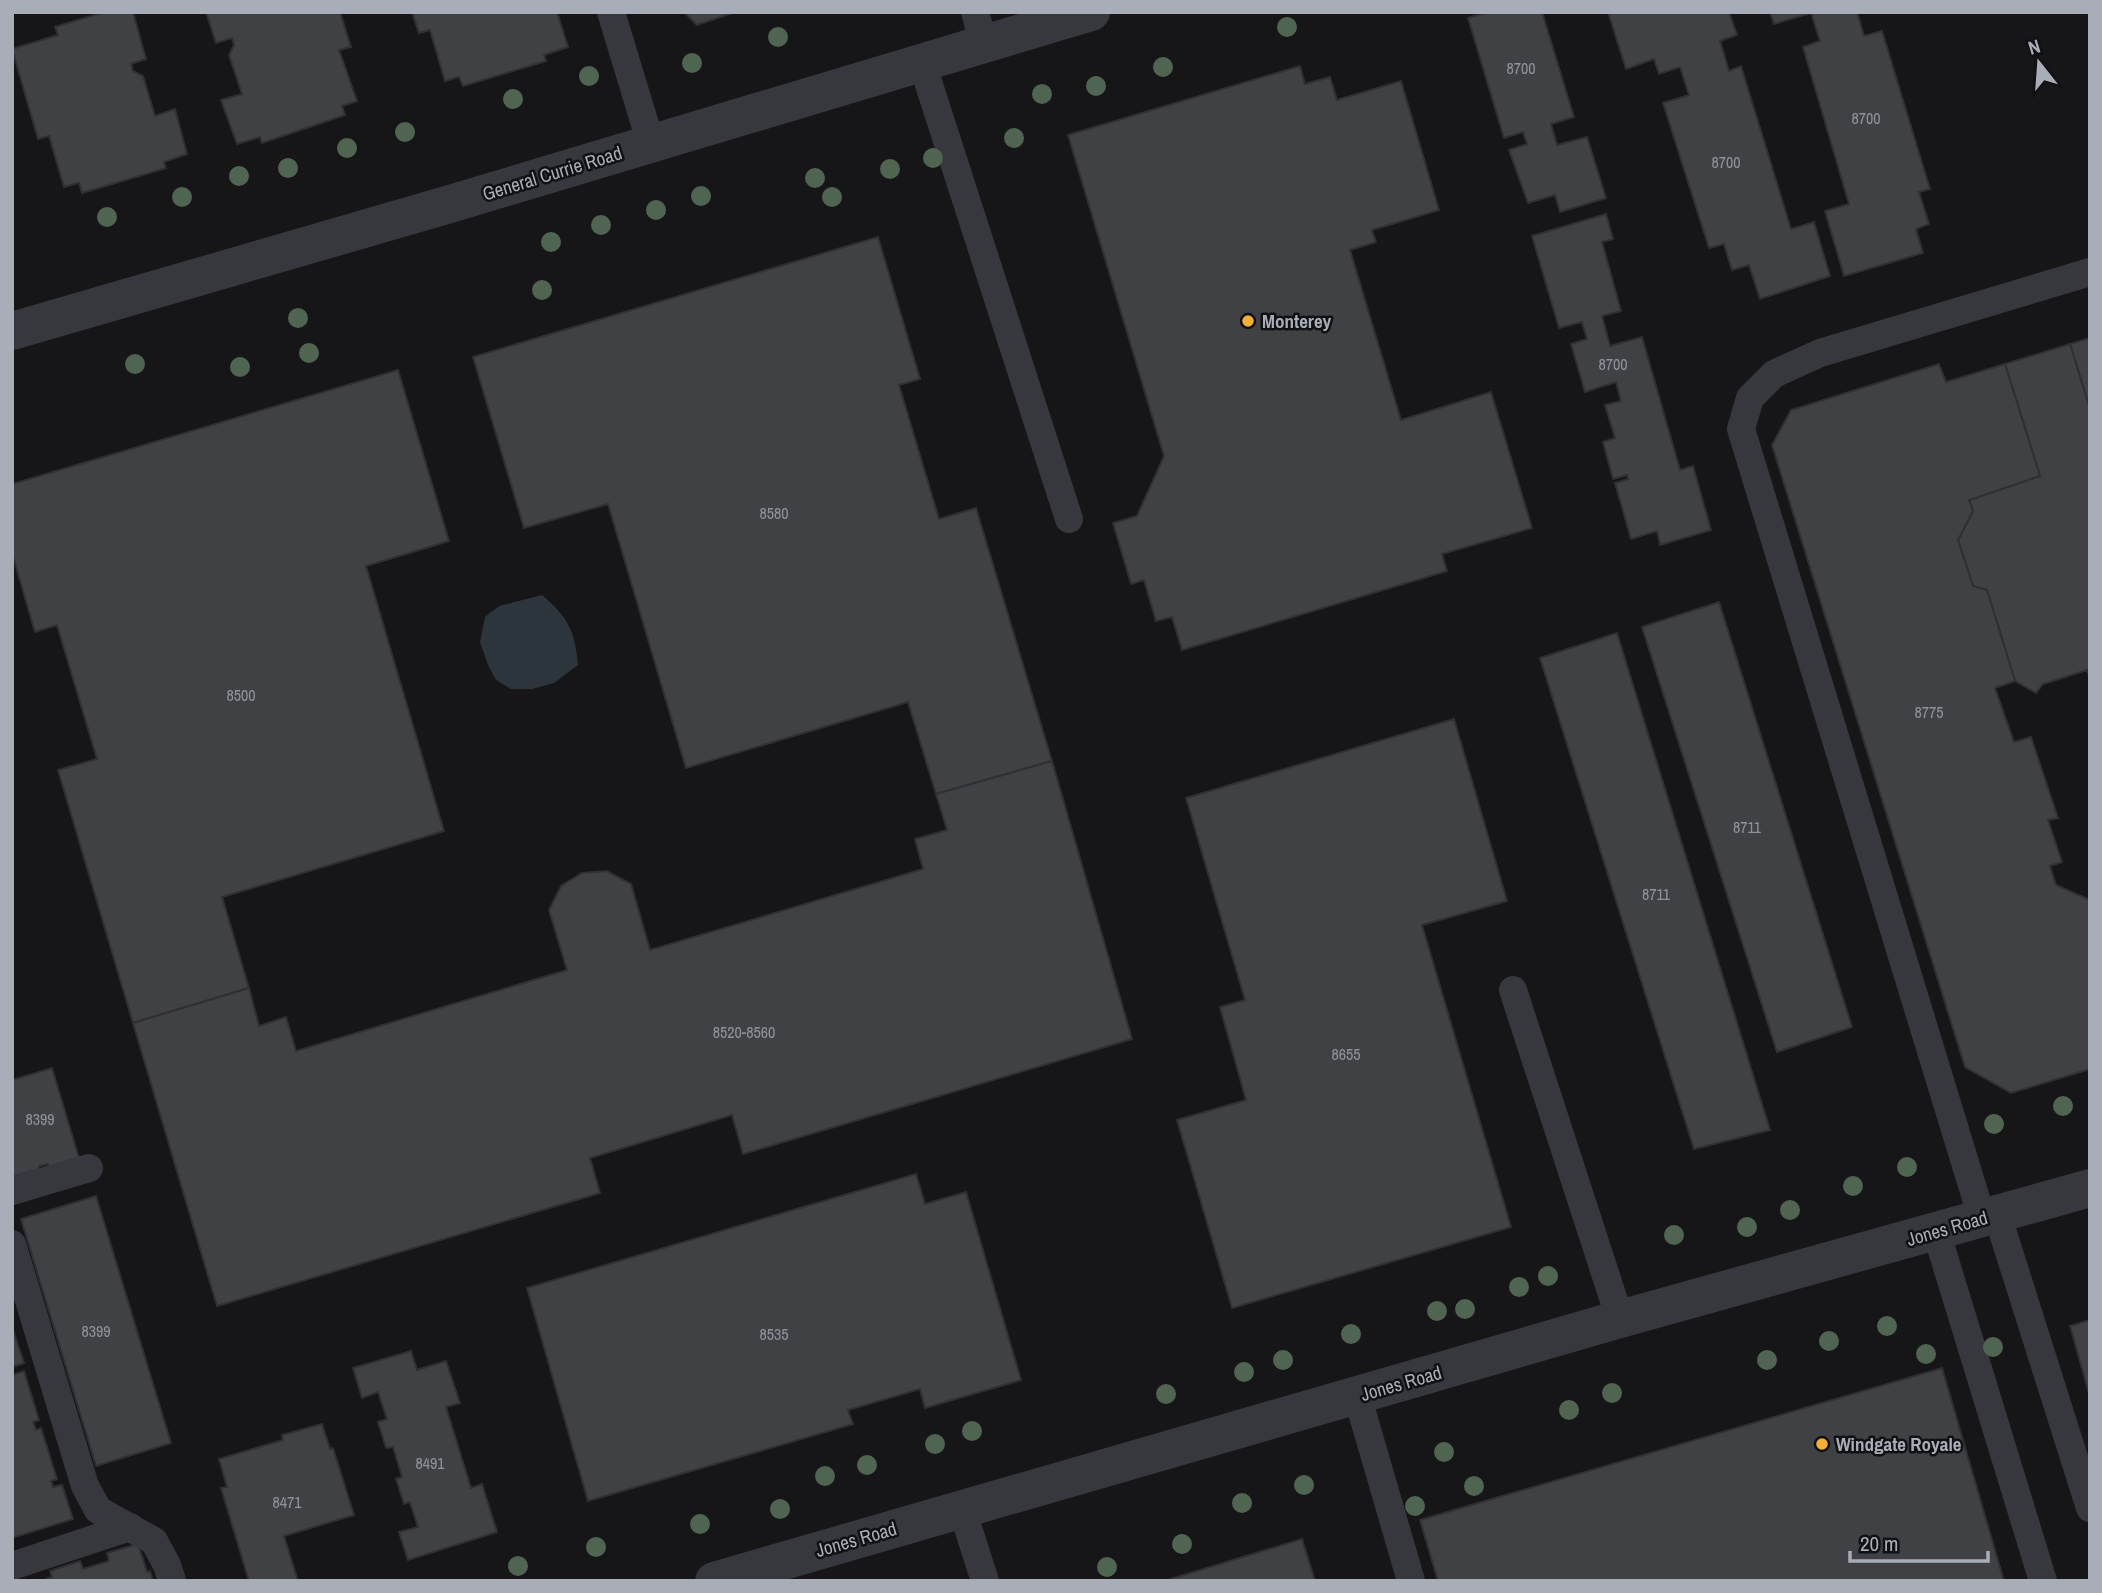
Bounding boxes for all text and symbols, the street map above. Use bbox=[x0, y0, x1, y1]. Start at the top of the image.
north arrow bbox=[2004, 28, 2074, 98]
text: N bbox=[2025, 33, 2043, 61]
house number: 8700 bbox=[1506, 57, 1536, 79]
house number: 8700 bbox=[1851, 107, 1881, 129]
street label: General Currie Road bbox=[479, 139, 625, 207]
house number: 8700 bbox=[1711, 151, 1741, 173]
place label: Monterey bbox=[1262, 308, 1332, 334]
marker: Monterey bbox=[1240, 313, 1256, 329]
house number: 8700 bbox=[1598, 353, 1628, 375]
house number: 8580 bbox=[759, 502, 789, 524]
house number: 8500 bbox=[226, 684, 256, 706]
house number: 8775 bbox=[1914, 701, 1944, 723]
house number: 8711 bbox=[1733, 816, 1762, 838]
house number: 8711 bbox=[1642, 883, 1671, 905]
house number: 8520-8560 bbox=[713, 1021, 775, 1043]
house number: 8655 bbox=[1331, 1043, 1361, 1065]
house number: 8399 bbox=[25, 1108, 55, 1130]
street label: Jones Road bbox=[1903, 1204, 1991, 1252]
house number: 8399 bbox=[81, 1320, 111, 1342]
house number: 8535 bbox=[759, 1323, 789, 1345]
street label: Jones Road bbox=[1357, 1359, 1445, 1407]
place label: Windgate Royale bbox=[1836, 1431, 1962, 1457]
marker: Windgate Royale bbox=[1814, 1436, 1830, 1452]
house number: 8491 bbox=[415, 1452, 445, 1474]
house number: 8471 bbox=[272, 1491, 302, 1513]
street label: Jones Road bbox=[812, 1515, 900, 1563]
scale bar bbox=[1850, 1520, 1988, 1564]
text: 20 m bbox=[1860, 1529, 1898, 1558]

